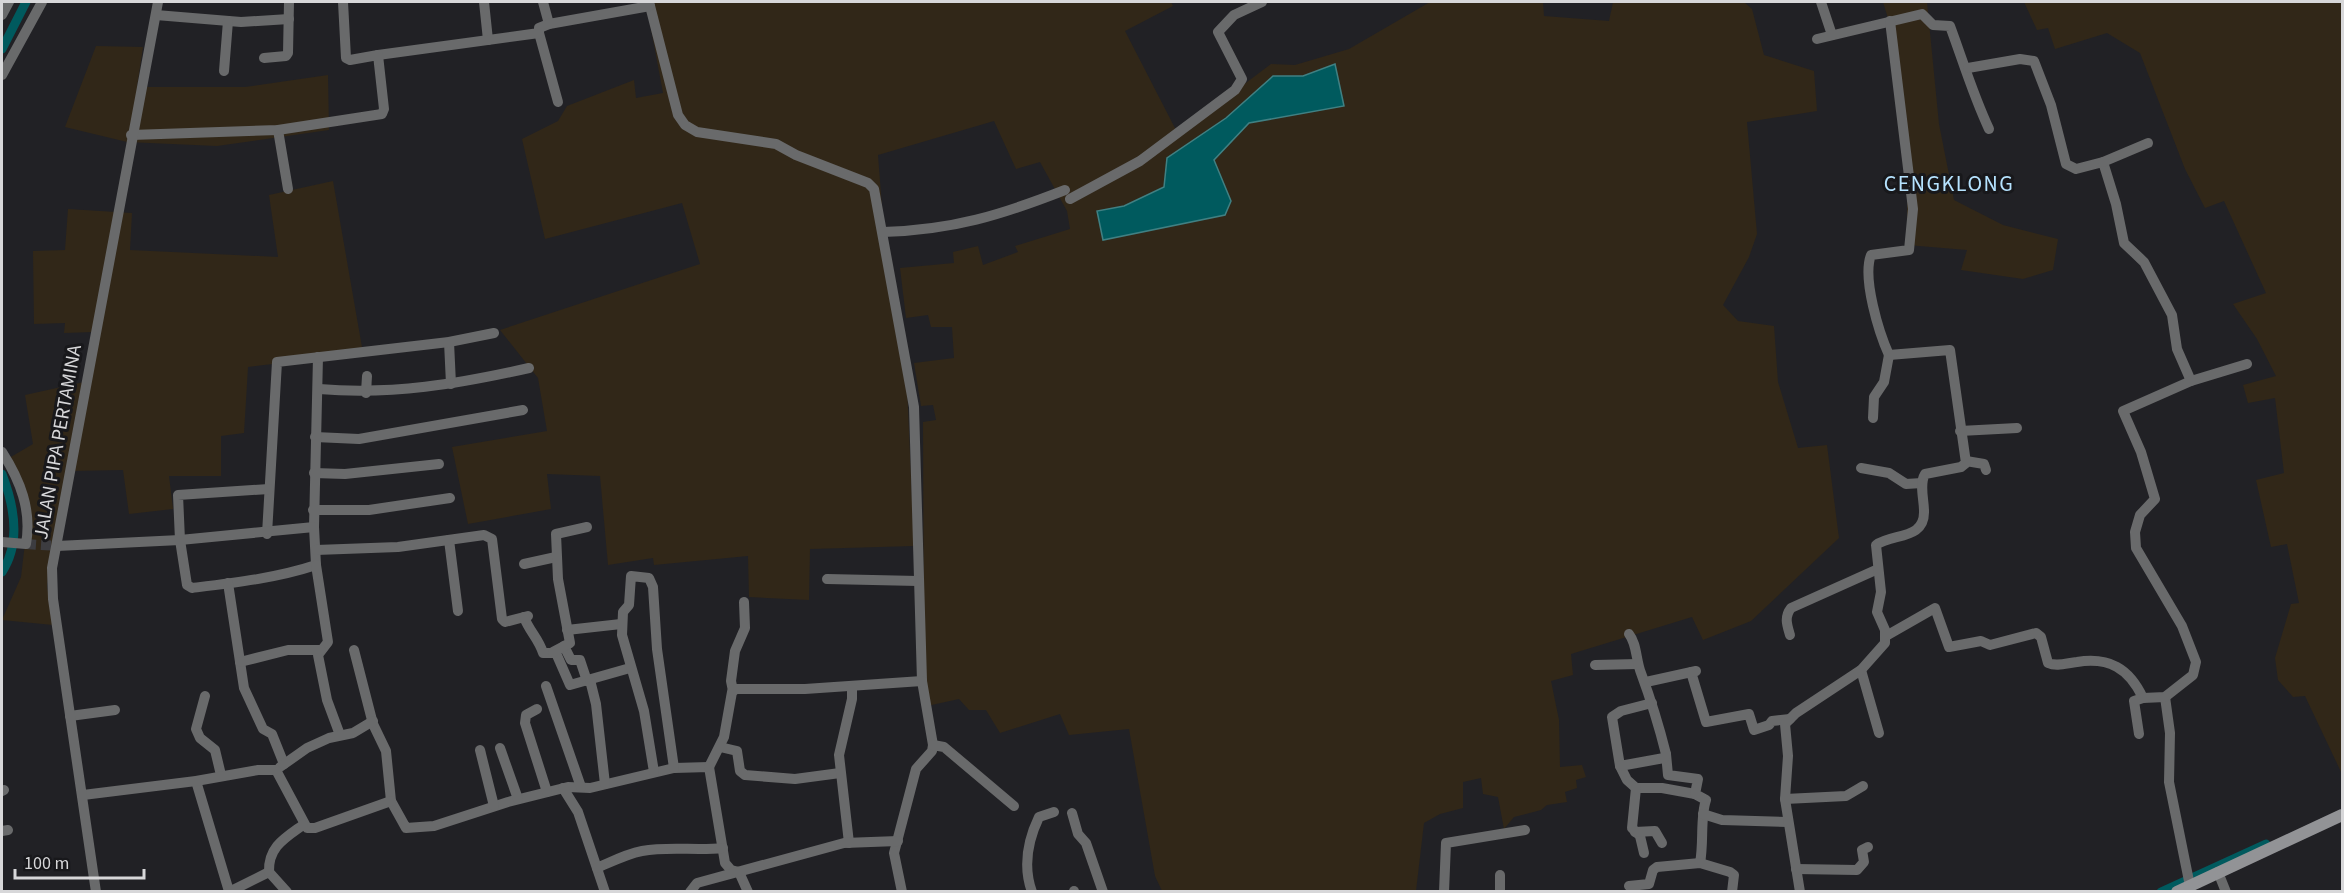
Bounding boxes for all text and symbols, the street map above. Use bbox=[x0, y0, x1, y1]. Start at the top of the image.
district label: CENGKLONG bbox=[1884, 168, 2014, 200]
street label: JALAN PIPA PERTAMINA bbox=[27, 342, 89, 542]
scale bar bbox=[15, 842, 144, 880]
text: 100 m bbox=[24, 851, 69, 876]

